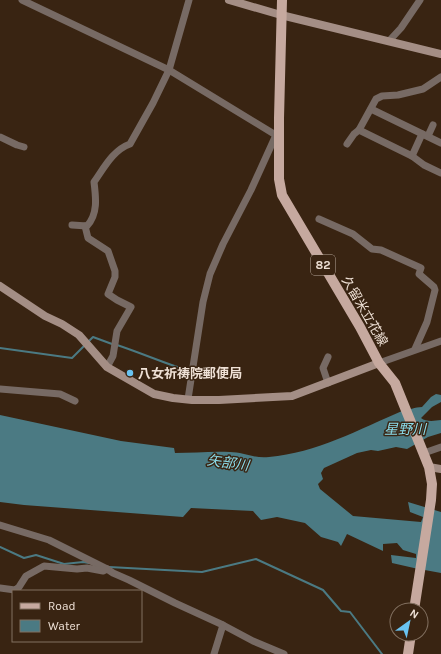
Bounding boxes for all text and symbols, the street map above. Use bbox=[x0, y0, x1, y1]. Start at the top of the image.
road number: 82 bbox=[311, 255, 335, 275]
street label: 久留米立花線 bbox=[339, 273, 391, 349]
place label: 八女祈祷院郵便局 bbox=[138, 366, 242, 381]
marker: 八女祈祷院郵便局 bbox=[125, 368, 135, 378]
water label: 星野川 bbox=[384, 421, 428, 438]
water label: 矢部川 bbox=[206, 452, 252, 475]
legend bbox=[12, 590, 142, 642]
text: Road bbox=[48, 599, 76, 613]
north arrow bbox=[389, 602, 429, 642]
text: N bbox=[407, 606, 421, 622]
text: Water bbox=[48, 619, 81, 633]

